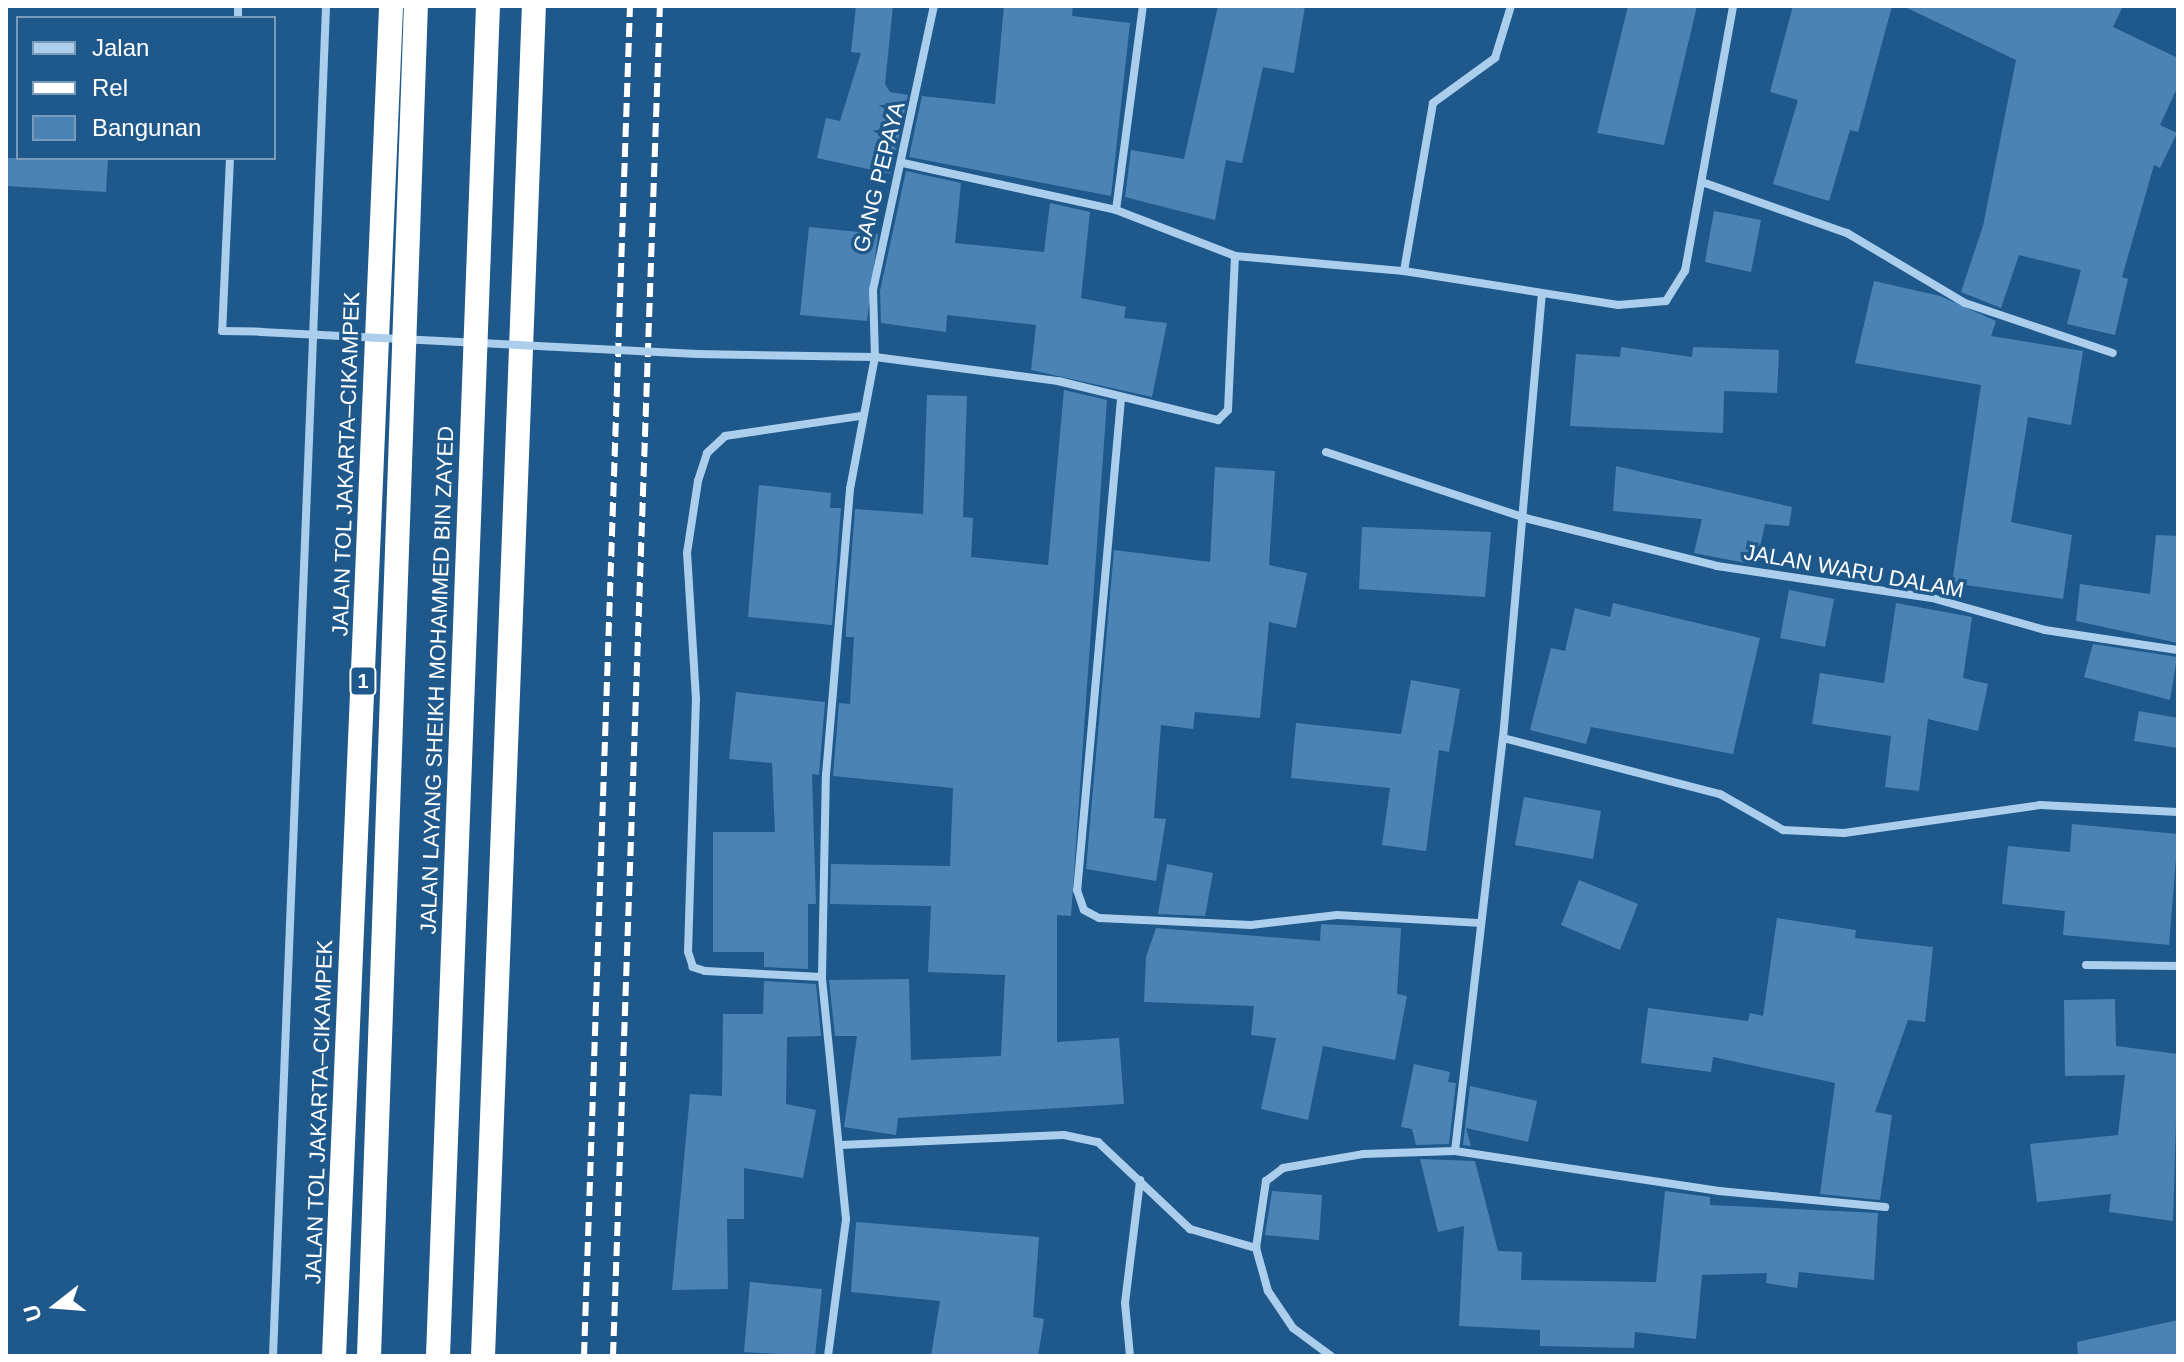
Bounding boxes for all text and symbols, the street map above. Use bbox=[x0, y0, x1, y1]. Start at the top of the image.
legend bbox=[16, 16, 276, 160]
text: Jalan bbox=[92, 34, 149, 61]
text: Rel bbox=[92, 74, 128, 101]
street label: GANG PEPAYA bbox=[848, 99, 910, 255]
text: Bangunan bbox=[92, 114, 201, 141]
street label: JALAN TOL JAKARTA–CIKAMPEK bbox=[327, 291, 365, 637]
street label: JALAN LAYANG SHEIKH MOHAMMED BIN ZAYED bbox=[415, 425, 459, 935]
street label: JALAN WARU DALAM bbox=[1742, 539, 1966, 603]
road number: 1 bbox=[349, 665, 377, 697]
street label: JALAN TOL JAKARTA–CIKAMPEK bbox=[300, 939, 338, 1285]
north arrow bbox=[16, 1266, 96, 1346]
text: U bbox=[18, 1302, 47, 1324]

